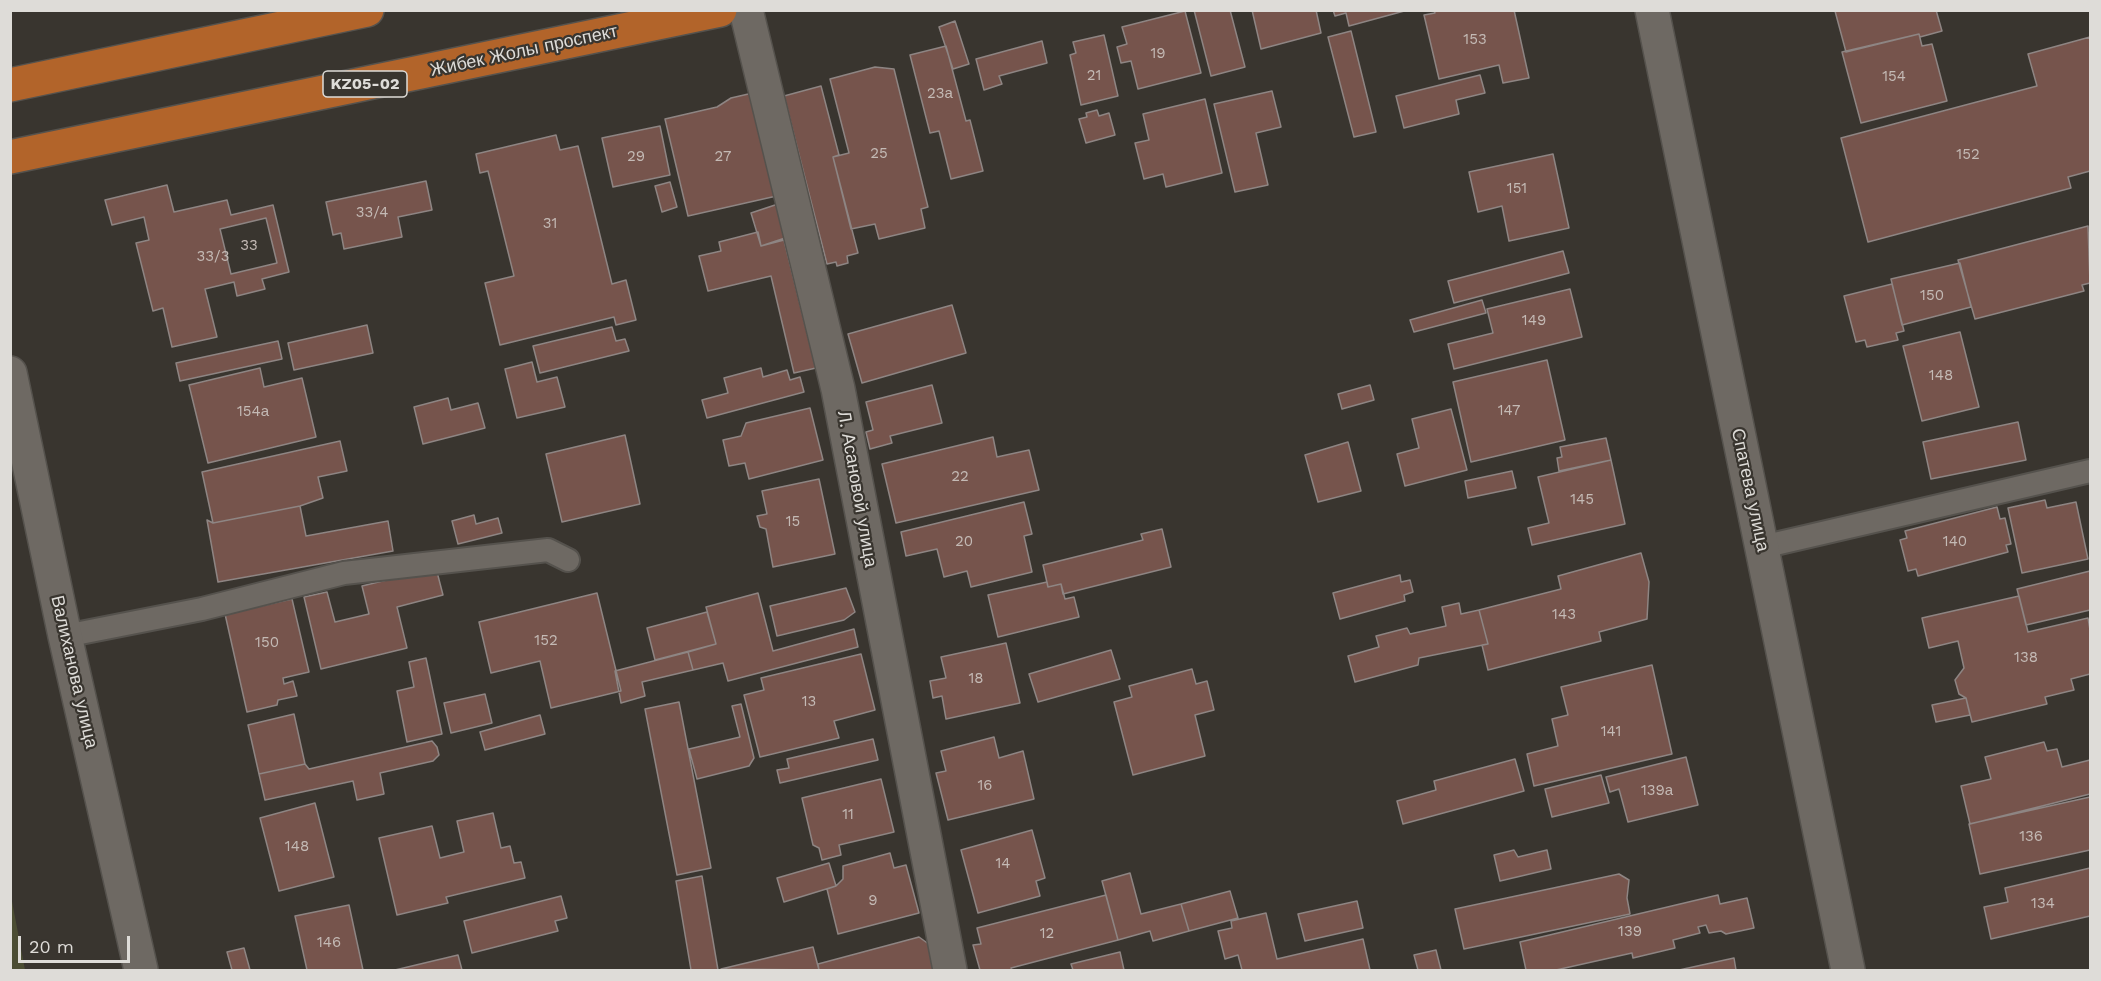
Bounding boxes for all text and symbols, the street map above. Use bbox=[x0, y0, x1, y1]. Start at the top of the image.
street label: Жибек Жолы проспект bbox=[428, 21, 620, 81]
house number: 153 bbox=[1463, 31, 1487, 49]
house number: 19 bbox=[1150, 45, 1166, 63]
house number: 21 bbox=[1087, 67, 1101, 85]
house number: 154 bbox=[1882, 68, 1906, 86]
road number: KZ05-02 bbox=[323, 71, 407, 97]
house number: 23а bbox=[927, 85, 953, 103]
house number: 25 bbox=[870, 145, 888, 163]
house number: 152 bbox=[1956, 146, 1980, 164]
house number: 29 bbox=[627, 148, 645, 166]
house number: 27 bbox=[715, 148, 731, 166]
house number: 151 bbox=[1507, 180, 1527, 198]
house number: 33/4 bbox=[356, 204, 388, 222]
house number: 31 bbox=[543, 215, 557, 233]
house number: 33 bbox=[240, 237, 258, 255]
house number: 33/3 bbox=[197, 248, 229, 266]
house number: 150 bbox=[1920, 287, 1944, 305]
house number: 149 bbox=[1522, 312, 1546, 330]
house number: 148 bbox=[1929, 367, 1953, 385]
house number: 147 bbox=[1498, 402, 1520, 420]
house number: 154а bbox=[237, 403, 269, 421]
street label: Л. Асановой улица bbox=[833, 409, 881, 569]
street label: Спатева улица bbox=[1726, 426, 1774, 554]
house number: 22 bbox=[951, 468, 969, 486]
house number: 145 bbox=[1570, 491, 1594, 509]
house number: 15 bbox=[786, 513, 800, 531]
house number: 20 bbox=[955, 533, 973, 551]
house number: 140 bbox=[1943, 533, 1967, 551]
street label: Валиханова улица bbox=[46, 593, 102, 751]
house number: 143 bbox=[1552, 606, 1576, 624]
house number: 152 bbox=[534, 632, 558, 650]
house number: 150 bbox=[255, 634, 279, 652]
house number: 138 bbox=[2014, 649, 2038, 667]
house number: 18 bbox=[968, 670, 984, 688]
house number: 13 bbox=[802, 693, 816, 711]
house number: 141 bbox=[1601, 723, 1621, 741]
house number: 16 bbox=[978, 777, 992, 795]
house number: 139а bbox=[1641, 782, 1673, 800]
house number: 11 bbox=[842, 806, 854, 824]
house number: 136 bbox=[2019, 828, 2043, 846]
house number: 148 bbox=[285, 838, 309, 856]
house number: 14 bbox=[995, 855, 1011, 873]
house number: 9 bbox=[868, 892, 878, 910]
house number: 134 bbox=[2031, 895, 2055, 913]
house number: 139 bbox=[1618, 923, 1642, 941]
scale bar bbox=[21, 924, 134, 962]
house number: 12 bbox=[1040, 925, 1054, 943]
house number: 146 bbox=[317, 934, 341, 952]
text: 20 m bbox=[29, 936, 74, 957]

